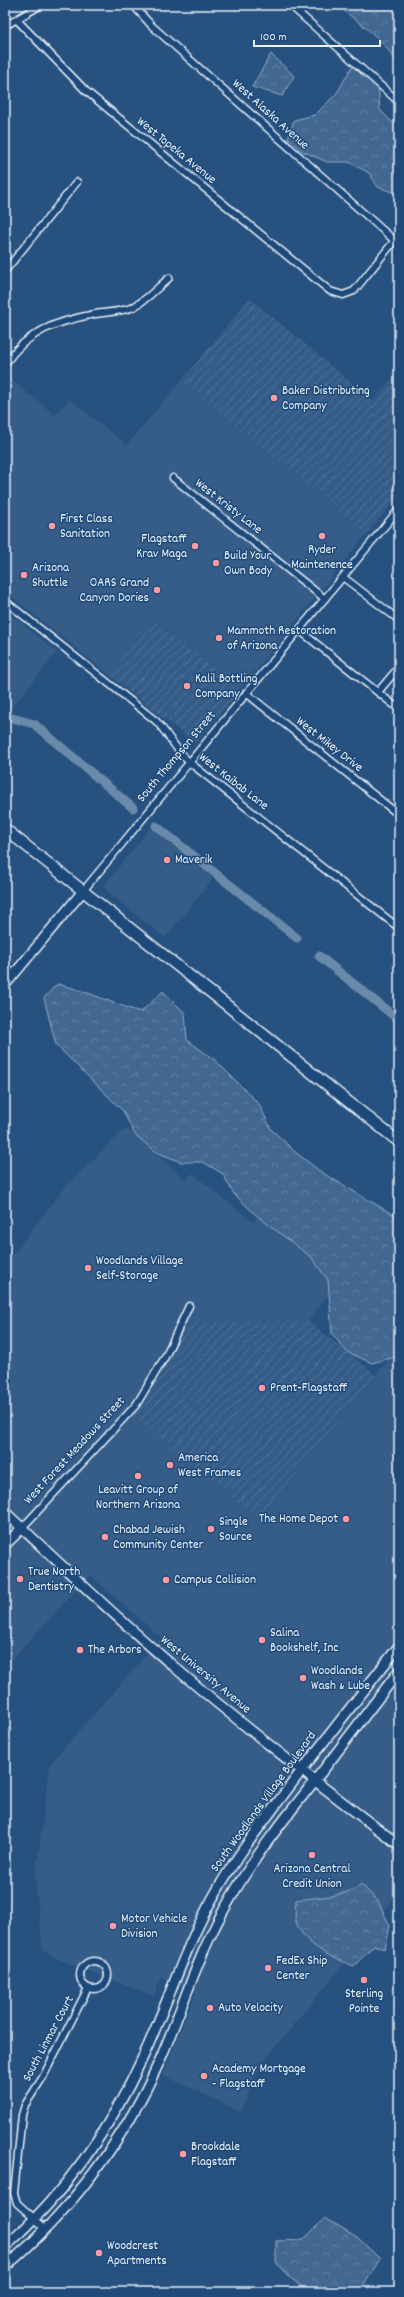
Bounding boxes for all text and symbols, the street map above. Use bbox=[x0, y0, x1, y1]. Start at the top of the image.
scale bar bbox=[254, 22, 380, 48]
text: 100 m bbox=[260, 29, 287, 46]
street label: West Alaska Avenue bbox=[227, 75, 313, 155]
street label: West Topeka Avenue bbox=[132, 113, 220, 189]
place label: Baker Distributing Company bbox=[282, 382, 370, 416]
marker: Baker Distributing Company bbox=[269, 393, 279, 403]
street label: West Kristy Lane bbox=[190, 474, 266, 540]
place label: First Class Sanitation bbox=[60, 510, 113, 544]
marker: First Class Sanitation bbox=[47, 521, 57, 531]
place label: Flagstaff Krav Maga bbox=[136, 530, 188, 564]
marker: Ryder Maintenence bbox=[317, 531, 327, 541]
marker: Flagstaff Krav Maga bbox=[190, 541, 200, 551]
place label: Ryder Maintenence bbox=[291, 541, 353, 575]
place label: Build Your Own Body bbox=[224, 547, 273, 581]
marker: Build Your Own Body bbox=[211, 558, 221, 568]
place label: Arizona Shuttle bbox=[32, 559, 70, 593]
marker: Arizona Shuttle bbox=[19, 570, 29, 580]
place label: OARS Grand Canyon Dories bbox=[80, 574, 149, 608]
marker: OARS Grand Canyon Dories bbox=[152, 585, 162, 595]
place label: Mammoth Restoration of Arizona bbox=[227, 622, 336, 656]
marker: Mammoth Restoration of Arizona bbox=[214, 633, 224, 643]
place label: Kalil Bottling Company bbox=[195, 670, 258, 704]
marker: Kalil Bottling Company bbox=[182, 681, 192, 691]
street label: South Thompson Street bbox=[133, 707, 221, 807]
street label: West Mikey Drive bbox=[291, 713, 367, 778]
street label: West Kaibab Lane bbox=[194, 749, 272, 816]
place label: Maverik bbox=[175, 851, 212, 870]
marker: Maverik bbox=[162, 855, 172, 865]
place label: Woodlands Village Self-Storage bbox=[96, 1252, 183, 1286]
marker: Woodlands Village Self-Storage bbox=[83, 1263, 93, 1273]
place label: Prent-Flagstaff bbox=[270, 1379, 348, 1398]
marker: Prent-Flagstaff bbox=[257, 1383, 267, 1393]
street label: West Forest Meadows Street bbox=[20, 1393, 130, 1509]
place label: America West Frames bbox=[178, 1449, 241, 1483]
marker: America West Frames bbox=[165, 1460, 175, 1470]
marker: Leavitt Group of Northern Arizona bbox=[133, 1471, 143, 1481]
place label: Leavitt Group of Northern Arizona bbox=[96, 1481, 181, 1515]
place label: The Home Depot bbox=[259, 1510, 338, 1529]
place label: Single Source bbox=[219, 1513, 252, 1547]
marker: The Home Depot bbox=[341, 1514, 351, 1524]
place label: Chabad Jewish Community Center bbox=[113, 1521, 204, 1555]
marker: Single Source bbox=[206, 1524, 216, 1534]
marker: Chabad Jewish Community Center bbox=[100, 1532, 110, 1542]
place label: True North Dentistry bbox=[28, 1563, 80, 1597]
place label: Campus Collision bbox=[174, 1571, 256, 1590]
marker: True North Dentistry bbox=[15, 1574, 25, 1584]
marker: Campus Collision bbox=[161, 1575, 171, 1585]
place label: Salina Bookshelf, Inc bbox=[270, 1624, 339, 1658]
street label: West University Avenue bbox=[155, 1631, 255, 1719]
marker: Salina Bookshelf, Inc bbox=[257, 1635, 267, 1645]
place label: The Arbors bbox=[88, 1641, 141, 1660]
marker: The Arbors bbox=[75, 1645, 85, 1655]
place label: Woodlands Wash & Lube bbox=[311, 1662, 370, 1696]
marker: Woodlands Wash & Lube bbox=[298, 1673, 308, 1683]
street label: South Woodlands Village Boulevard bbox=[206, 1728, 322, 1876]
marker: Arizona Central Credit Union bbox=[307, 1850, 317, 1860]
place label: Arizona Central Credit Union bbox=[273, 1860, 351, 1894]
place label: Motor Vehicle Division bbox=[121, 1910, 187, 1944]
marker: Motor Vehicle Division bbox=[108, 1921, 118, 1931]
place label: FedEx Ship Center bbox=[276, 1952, 327, 1986]
marker: FedEx Ship Center bbox=[263, 1963, 273, 1973]
marker: Sterling Pointe bbox=[359, 1975, 369, 1985]
place label: Sterling Pointe bbox=[345, 1985, 383, 2019]
street label: South Linmar Court bbox=[18, 1993, 80, 2085]
place label: Auto Velocity bbox=[218, 1999, 284, 2018]
marker: Auto Velocity bbox=[205, 2003, 215, 2013]
place label: Academy Mortgage - Flagstaff bbox=[212, 2060, 306, 2094]
marker: Academy Mortgage - Flagstaff bbox=[199, 2071, 209, 2081]
place label: Brookdale Flagstaff bbox=[191, 2138, 240, 2172]
marker: Brookdale Flagstaff bbox=[178, 2149, 188, 2159]
place label: Woodcrest Apartments bbox=[107, 2237, 167, 2271]
marker: Woodcrest Apartments bbox=[94, 2248, 104, 2258]

